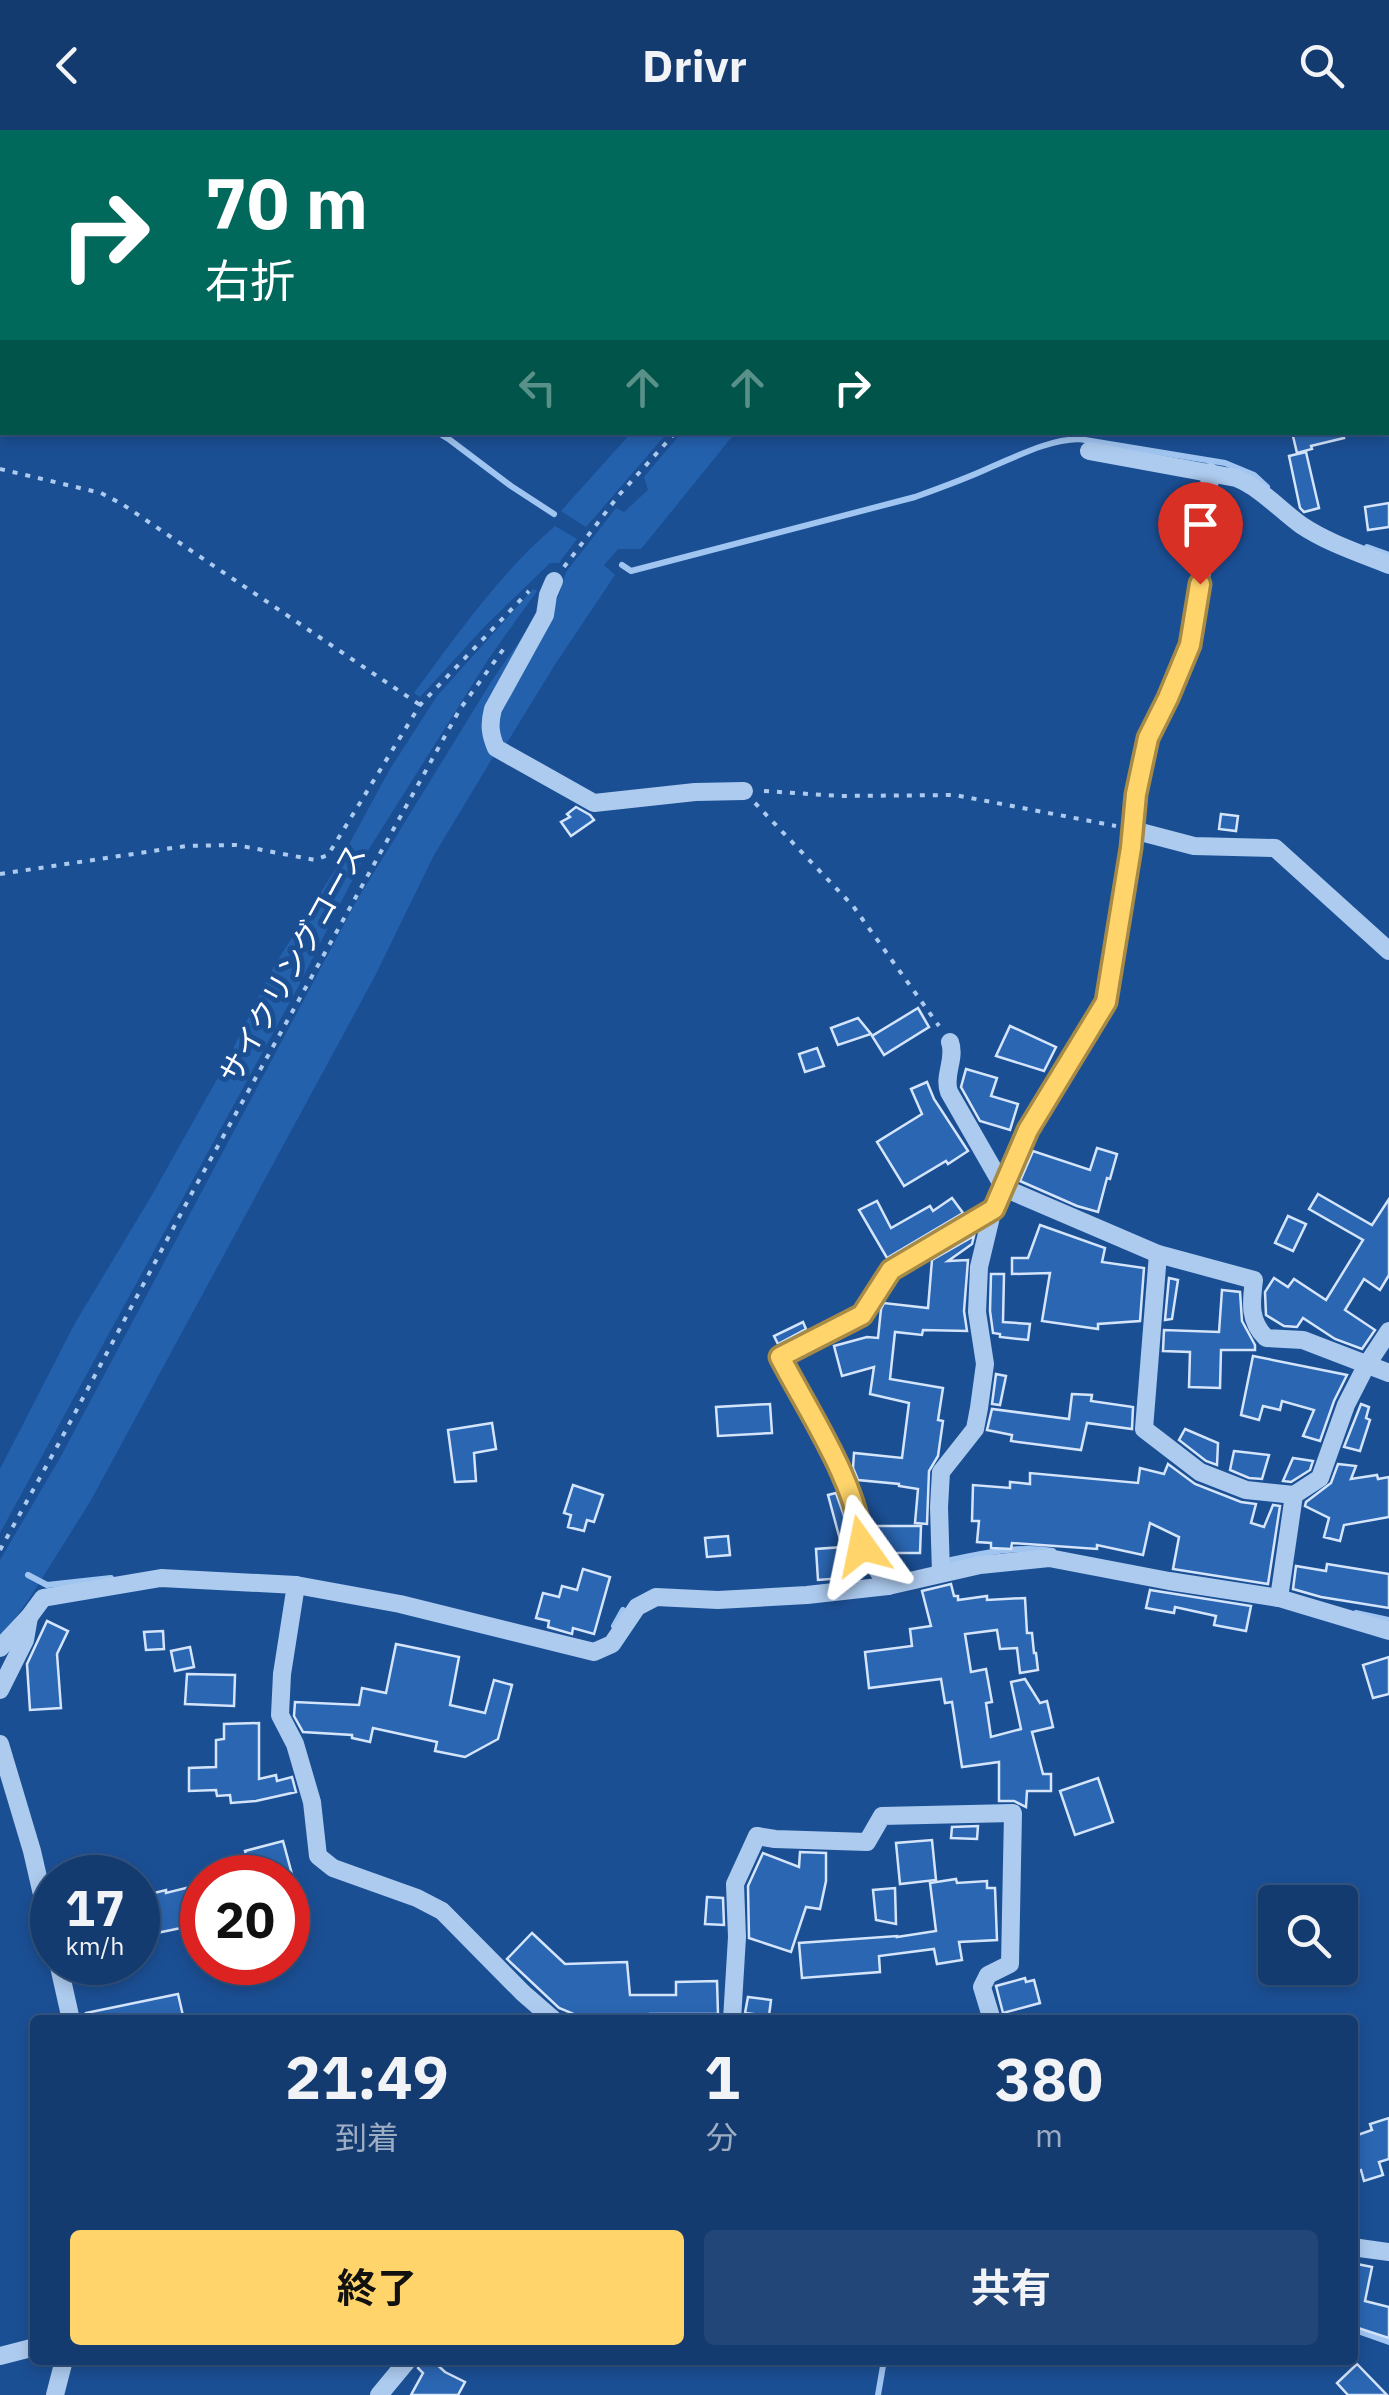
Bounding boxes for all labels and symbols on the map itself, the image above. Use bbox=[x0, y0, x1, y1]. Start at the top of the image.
pin bbox=[1158, 482, 1243, 585]
street label: サイクリングコース bbox=[210, 837, 374, 1090]
position arrow bbox=[810, 1494, 914, 1598]
speed limit sign: 20 bbox=[180, 1855, 310, 1985]

